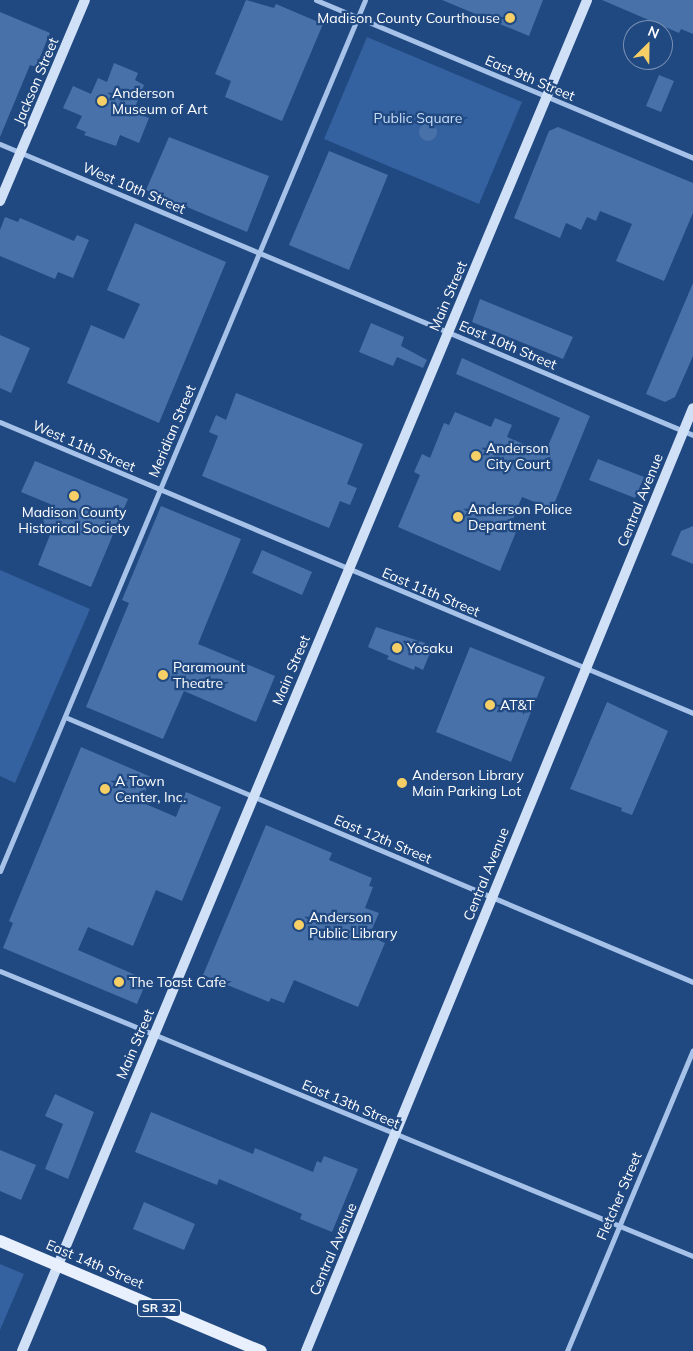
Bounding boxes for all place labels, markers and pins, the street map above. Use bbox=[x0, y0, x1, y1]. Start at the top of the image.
place label: Madison County Courthouse bbox=[317, 10, 500, 26]
marker: Madison County Courthouse bbox=[504, 12, 516, 24]
place label: Anderson Museum of Art bbox=[112, 85, 208, 118]
marker: Anderson Museum of Art bbox=[96, 95, 108, 107]
place label: Anderson City Court bbox=[486, 440, 550, 472]
marker: Anderson City Court bbox=[470, 450, 482, 462]
marker: Madison County Historical Society bbox=[68, 490, 80, 502]
place label: Anderson Police Department bbox=[468, 501, 572, 534]
place label: Madison County Historical Society bbox=[18, 504, 130, 536]
marker: Anderson Police Department bbox=[452, 511, 464, 523]
place label: Yosaku bbox=[407, 640, 453, 656]
marker: Yosaku bbox=[391, 642, 403, 654]
place label: Paramount Theatre bbox=[173, 659, 245, 692]
marker: Paramount Theatre bbox=[157, 669, 169, 681]
place label: AT&T bbox=[500, 697, 535, 713]
marker: AT&T bbox=[484, 699, 496, 711]
place label: Anderson Library Main Parking Lot bbox=[412, 767, 524, 800]
place label: A Town Center, Inc. bbox=[115, 773, 186, 806]
marker: Anderson Library Main Parking Lot bbox=[396, 777, 408, 789]
marker: A Town Center, Inc. bbox=[99, 783, 111, 795]
place label: Anderson Public Library bbox=[309, 909, 397, 942]
marker: Anderson Public Library bbox=[293, 919, 305, 931]
place label: The Toast Cafe bbox=[129, 974, 226, 990]
marker: The Toast Cafe bbox=[113, 976, 125, 988]

